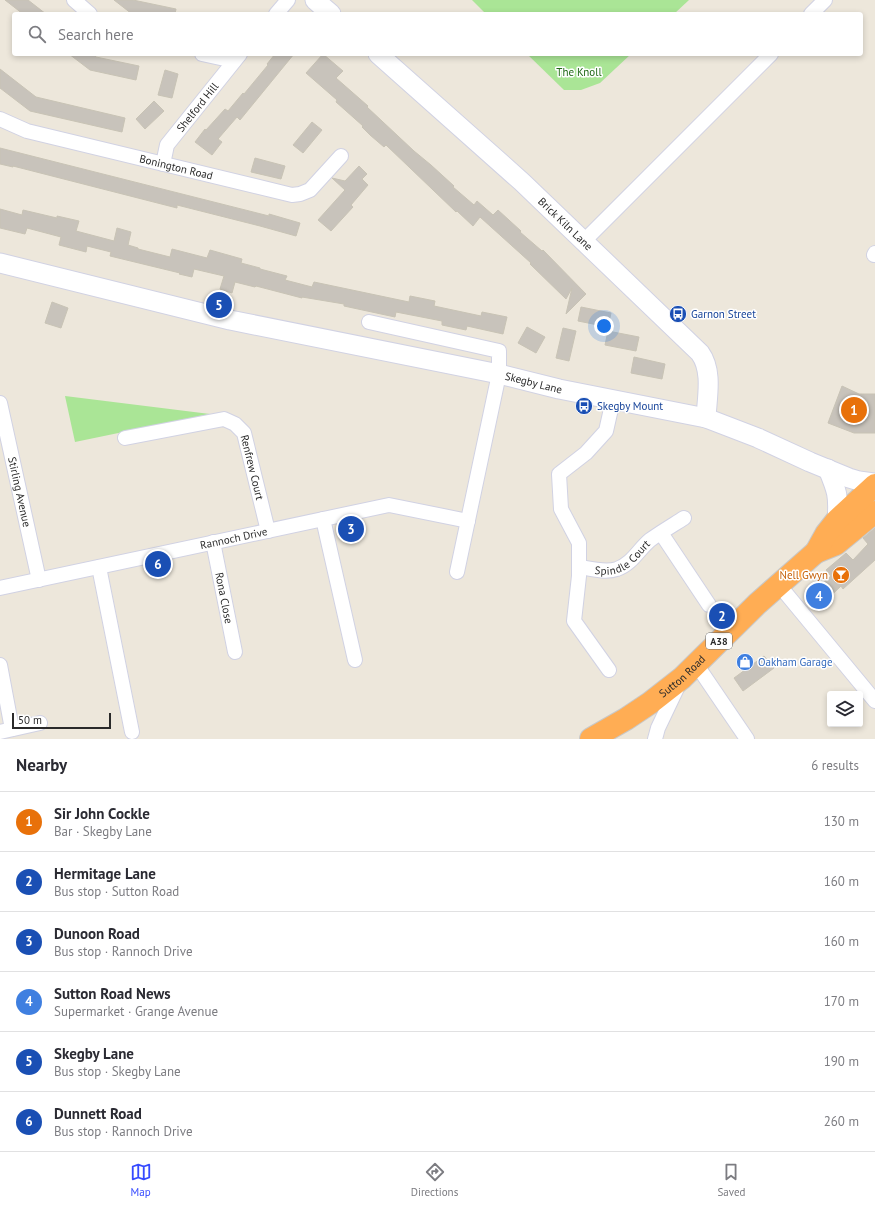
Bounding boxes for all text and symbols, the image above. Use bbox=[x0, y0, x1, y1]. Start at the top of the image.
search box bbox=[12, 12, 863, 56]
icon: search bbox=[26, 23, 48, 45]
text: Search here bbox=[58, 25, 134, 44]
park label: The Knoll bbox=[556, 65, 602, 79]
street label: Shelford Hill bbox=[173, 79, 222, 135]
street label: Bonington Road bbox=[138, 151, 214, 183]
street label: Brick Kiln Lane bbox=[535, 194, 596, 254]
pin: 5 bbox=[206, 290, 232, 320]
bus stop icon: Garnon Street bbox=[668, 304, 688, 324]
place label: Garnon Street bbox=[691, 307, 756, 321]
your location bbox=[594, 316, 614, 336]
street label: Skegby Lane bbox=[504, 369, 564, 397]
pin: 1 bbox=[841, 395, 867, 425]
bus stop icon: Skegby Mount bbox=[574, 396, 594, 416]
place label: Skegby Mount bbox=[597, 399, 663, 413]
street label: Renfrew Court bbox=[238, 433, 267, 502]
street label: Stirling Avenue bbox=[5, 455, 34, 529]
pin: 3 bbox=[338, 514, 364, 544]
street label: Rannoch Drive bbox=[199, 524, 269, 552]
street label: Spindle Court bbox=[594, 537, 653, 578]
pin: 6 bbox=[145, 549, 171, 579]
bar icon: Nell Gwyn bbox=[831, 565, 851, 585]
place label: Nell Gwyn bbox=[780, 568, 828, 582]
street label: Rona Close bbox=[212, 571, 236, 625]
pin: 4 bbox=[806, 581, 832, 611]
pin: 2 bbox=[709, 601, 735, 631]
road number: A38 bbox=[706, 633, 732, 649]
street label: Sutton Road bbox=[656, 652, 708, 700]
shop icon: Oakham Garage bbox=[735, 652, 755, 672]
place label: Oakham Garage bbox=[758, 655, 833, 669]
map controls bbox=[827, 691, 863, 727]
button: layers bbox=[827, 691, 863, 727]
scale bar bbox=[12, 711, 111, 730]
text: 50 m bbox=[18, 713, 42, 727]
text: Nearby bbox=[16, 754, 67, 776]
text: 6 results bbox=[811, 757, 859, 774]
text: Sir John Cockle bbox=[54, 804, 150, 823]
text: 1 bbox=[25, 813, 33, 830]
text: 130 m bbox=[824, 813, 859, 830]
text: Bar · Skegby Lane bbox=[54, 823, 152, 840]
text: Hermitage Lane bbox=[54, 864, 156, 883]
text: 2 bbox=[25, 873, 33, 890]
text: 160 m bbox=[824, 873, 859, 890]
text: Bus stop · Sutton Road bbox=[54, 883, 179, 900]
text: Dunoon Road bbox=[54, 924, 140, 943]
text: 3 bbox=[25, 933, 33, 950]
text: 160 m bbox=[824, 933, 859, 950]
text: Bus stop · Rannoch Drive bbox=[54, 943, 193, 960]
text: Sutton Road News bbox=[54, 984, 171, 1003]
text: 4 bbox=[25, 993, 33, 1010]
text: 170 m bbox=[824, 993, 859, 1010]
text: Supermarket · Grange Avenue bbox=[54, 1003, 218, 1020]
text: Skegby Lane bbox=[54, 1044, 134, 1063]
text: 5 bbox=[25, 1053, 33, 1070]
text: 190 m bbox=[824, 1053, 859, 1070]
text: Bus stop · Skegby Lane bbox=[54, 1063, 181, 1080]
text: Dunnett Road bbox=[54, 1104, 142, 1123]
text: 6 bbox=[25, 1113, 33, 1130]
text: 260 m bbox=[824, 1113, 859, 1130]
text: Bus stop · Rannoch Drive bbox=[54, 1123, 193, 1140]
tab: Map bbox=[130, 1161, 152, 1199]
tab: Directions bbox=[411, 1161, 458, 1199]
tab: Saved bbox=[717, 1161, 745, 1199]

